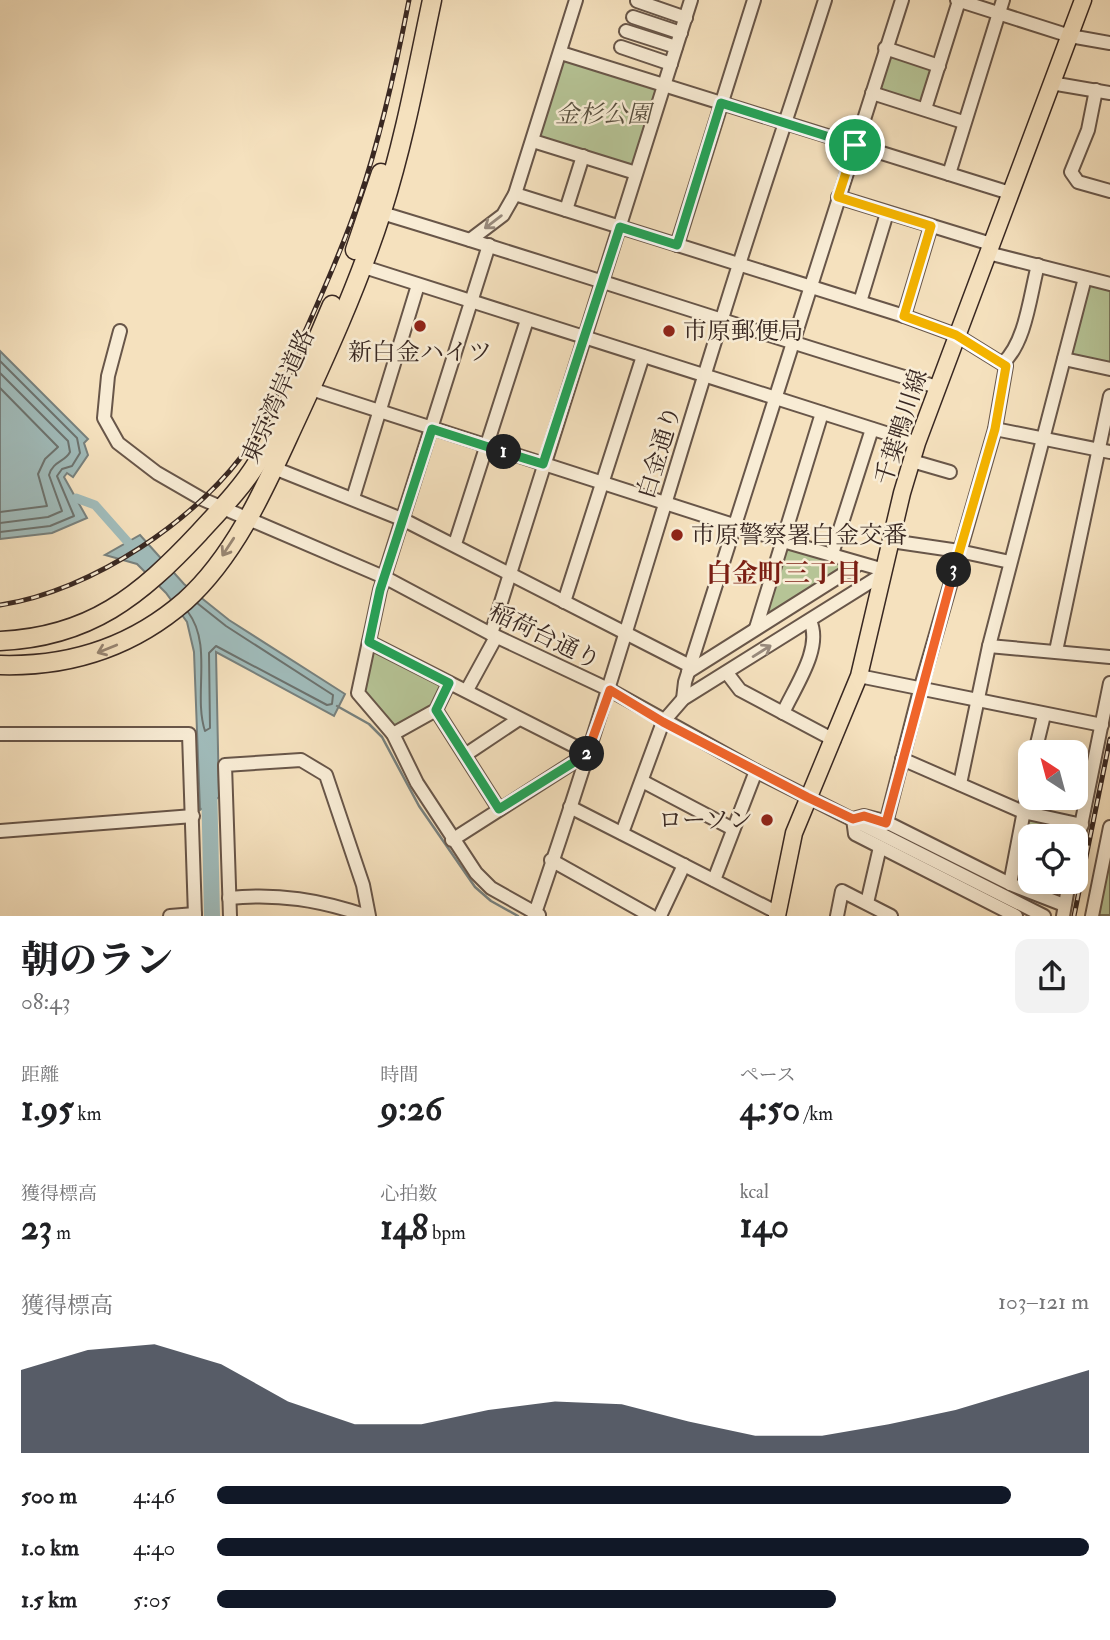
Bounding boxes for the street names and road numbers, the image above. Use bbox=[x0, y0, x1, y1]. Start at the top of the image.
street label: 東京湾岸道路 bbox=[235, 324, 322, 468]
street label: 千葉鴨川線 bbox=[868, 365, 935, 489]
street label: 白金通り bbox=[631, 402, 688, 503]
street label: 稲荷台通り bbox=[484, 596, 606, 677]

